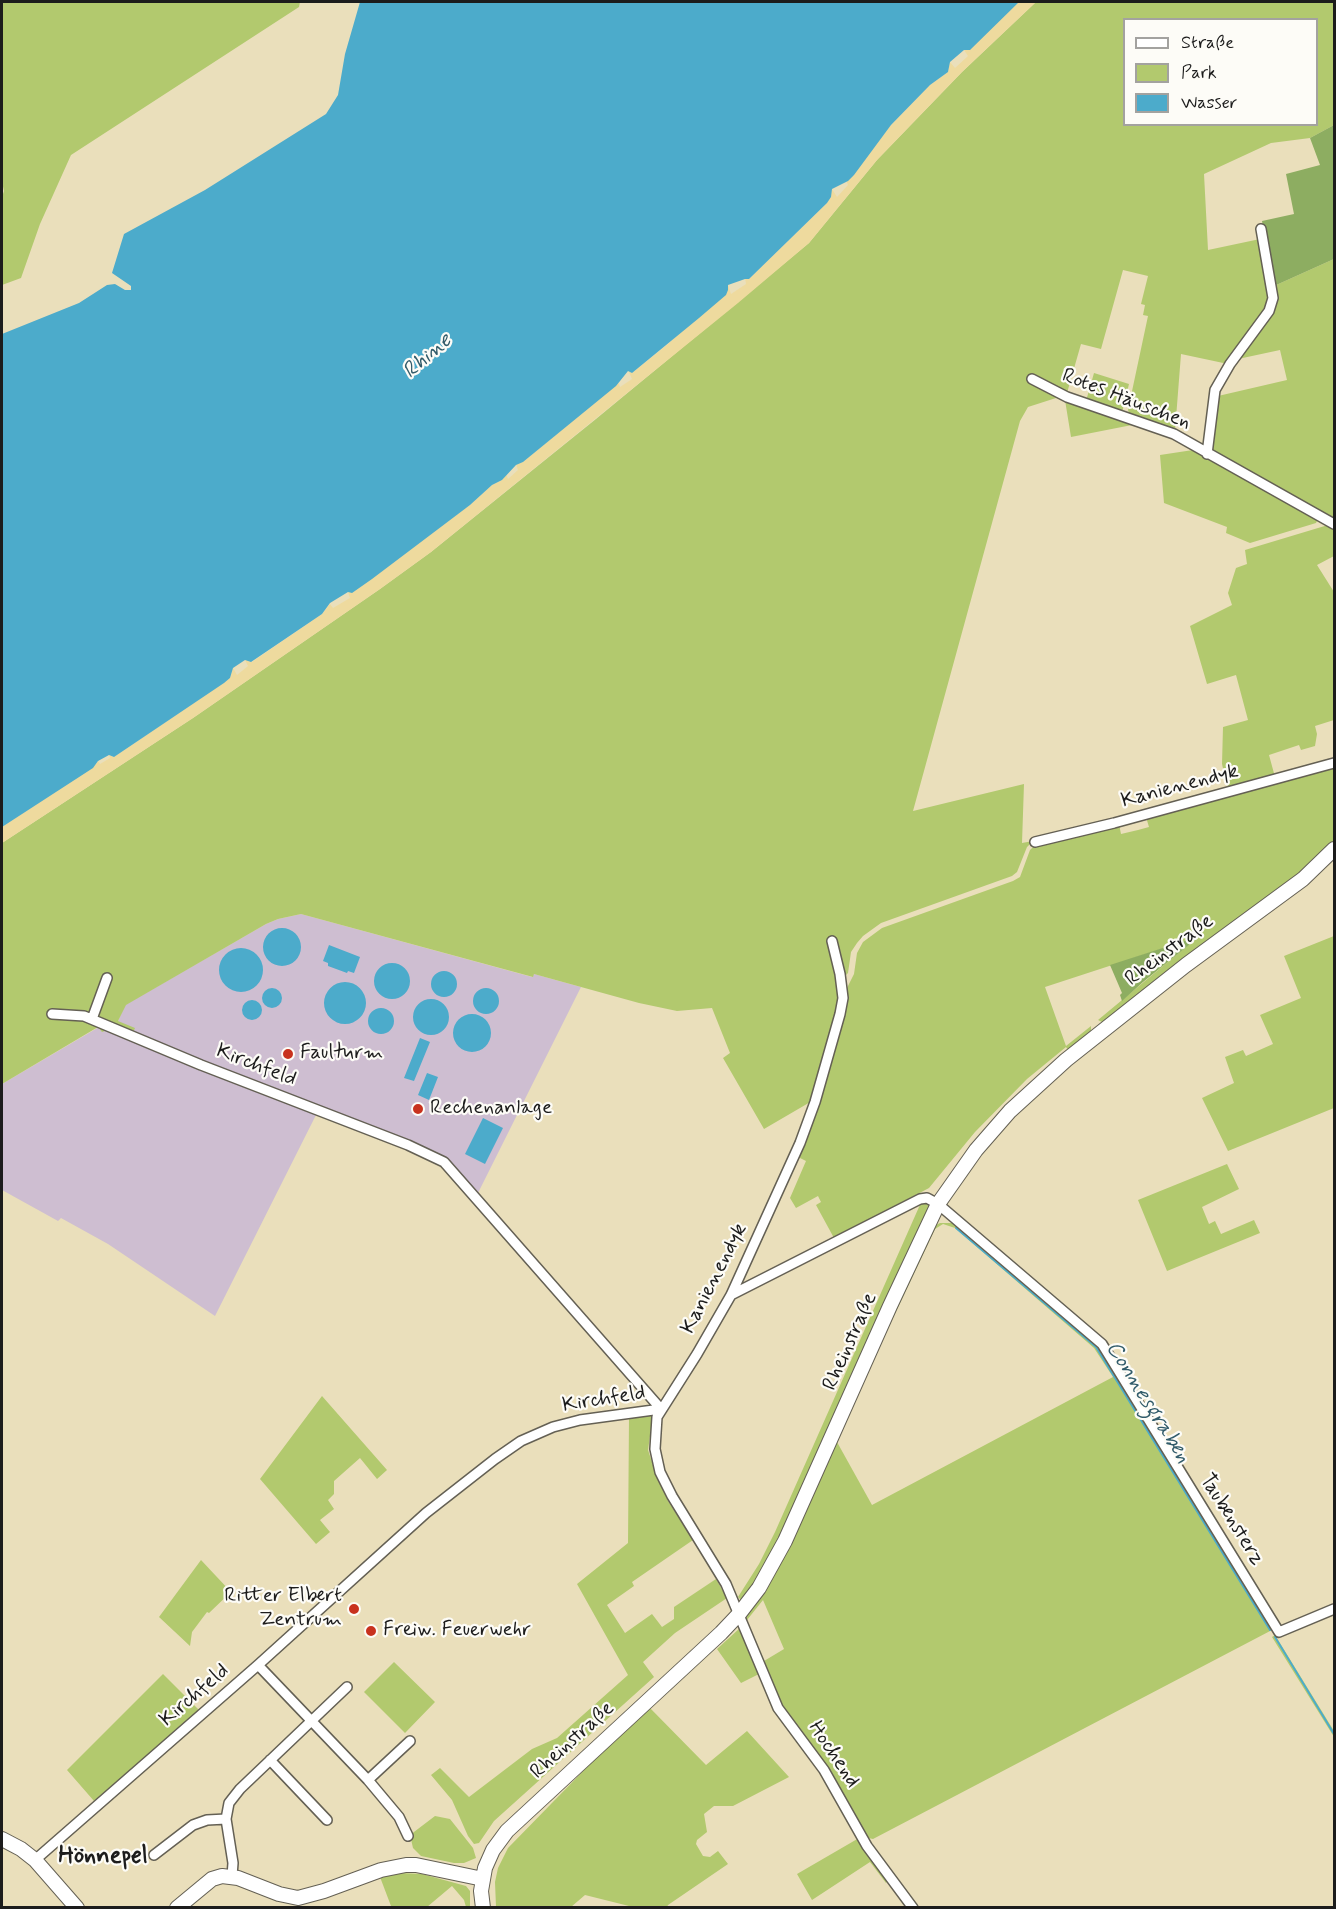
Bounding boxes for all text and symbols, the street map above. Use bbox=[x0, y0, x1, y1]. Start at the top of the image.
legend bbox=[1123, 18, 1318, 126]
text: Straße bbox=[1181, 31, 1234, 55]
text: Park bbox=[1181, 61, 1217, 85]
text: Wasser bbox=[1181, 91, 1237, 115]
water label: Rhine bbox=[398, 329, 458, 385]
street label: Rotes Häuschen bbox=[1058, 364, 1194, 436]
street label: Kanienendyk bbox=[1119, 759, 1241, 815]
street label: Rheinstraße bbox=[1121, 910, 1219, 992]
street label: Kirchfeld bbox=[212, 1039, 300, 1093]
place label: Faulturm bbox=[300, 1041, 383, 1067]
marker: Faulturm bbox=[281, 1047, 295, 1061]
place label: Rechenanlage bbox=[430, 1096, 552, 1122]
marker: Rechenanlage bbox=[411, 1102, 425, 1116]
street label: Kanienendyk bbox=[676, 1220, 754, 1338]
street label: Rheinstraße bbox=[818, 1289, 884, 1395]
water label: Connesgraben bbox=[1099, 1337, 1195, 1469]
street label: Kirchfeld bbox=[561, 1381, 647, 1419]
street label: Taubensterz bbox=[1193, 1470, 1269, 1570]
place label: Ritter Elbert Zentrum bbox=[224, 1584, 342, 1634]
marker: Ritter Elbert Zentrum bbox=[347, 1602, 361, 1616]
place label: Freiw. Feuerwehr bbox=[383, 1618, 531, 1644]
marker: Freiw. Feuerwehr bbox=[364, 1624, 378, 1638]
street label: Kirchfeld bbox=[155, 1659, 235, 1733]
street label: Rheinstraße bbox=[526, 1697, 620, 1785]
street label: Hochend bbox=[802, 1717, 864, 1793]
district label: Hönnepel bbox=[58, 1843, 148, 1871]

